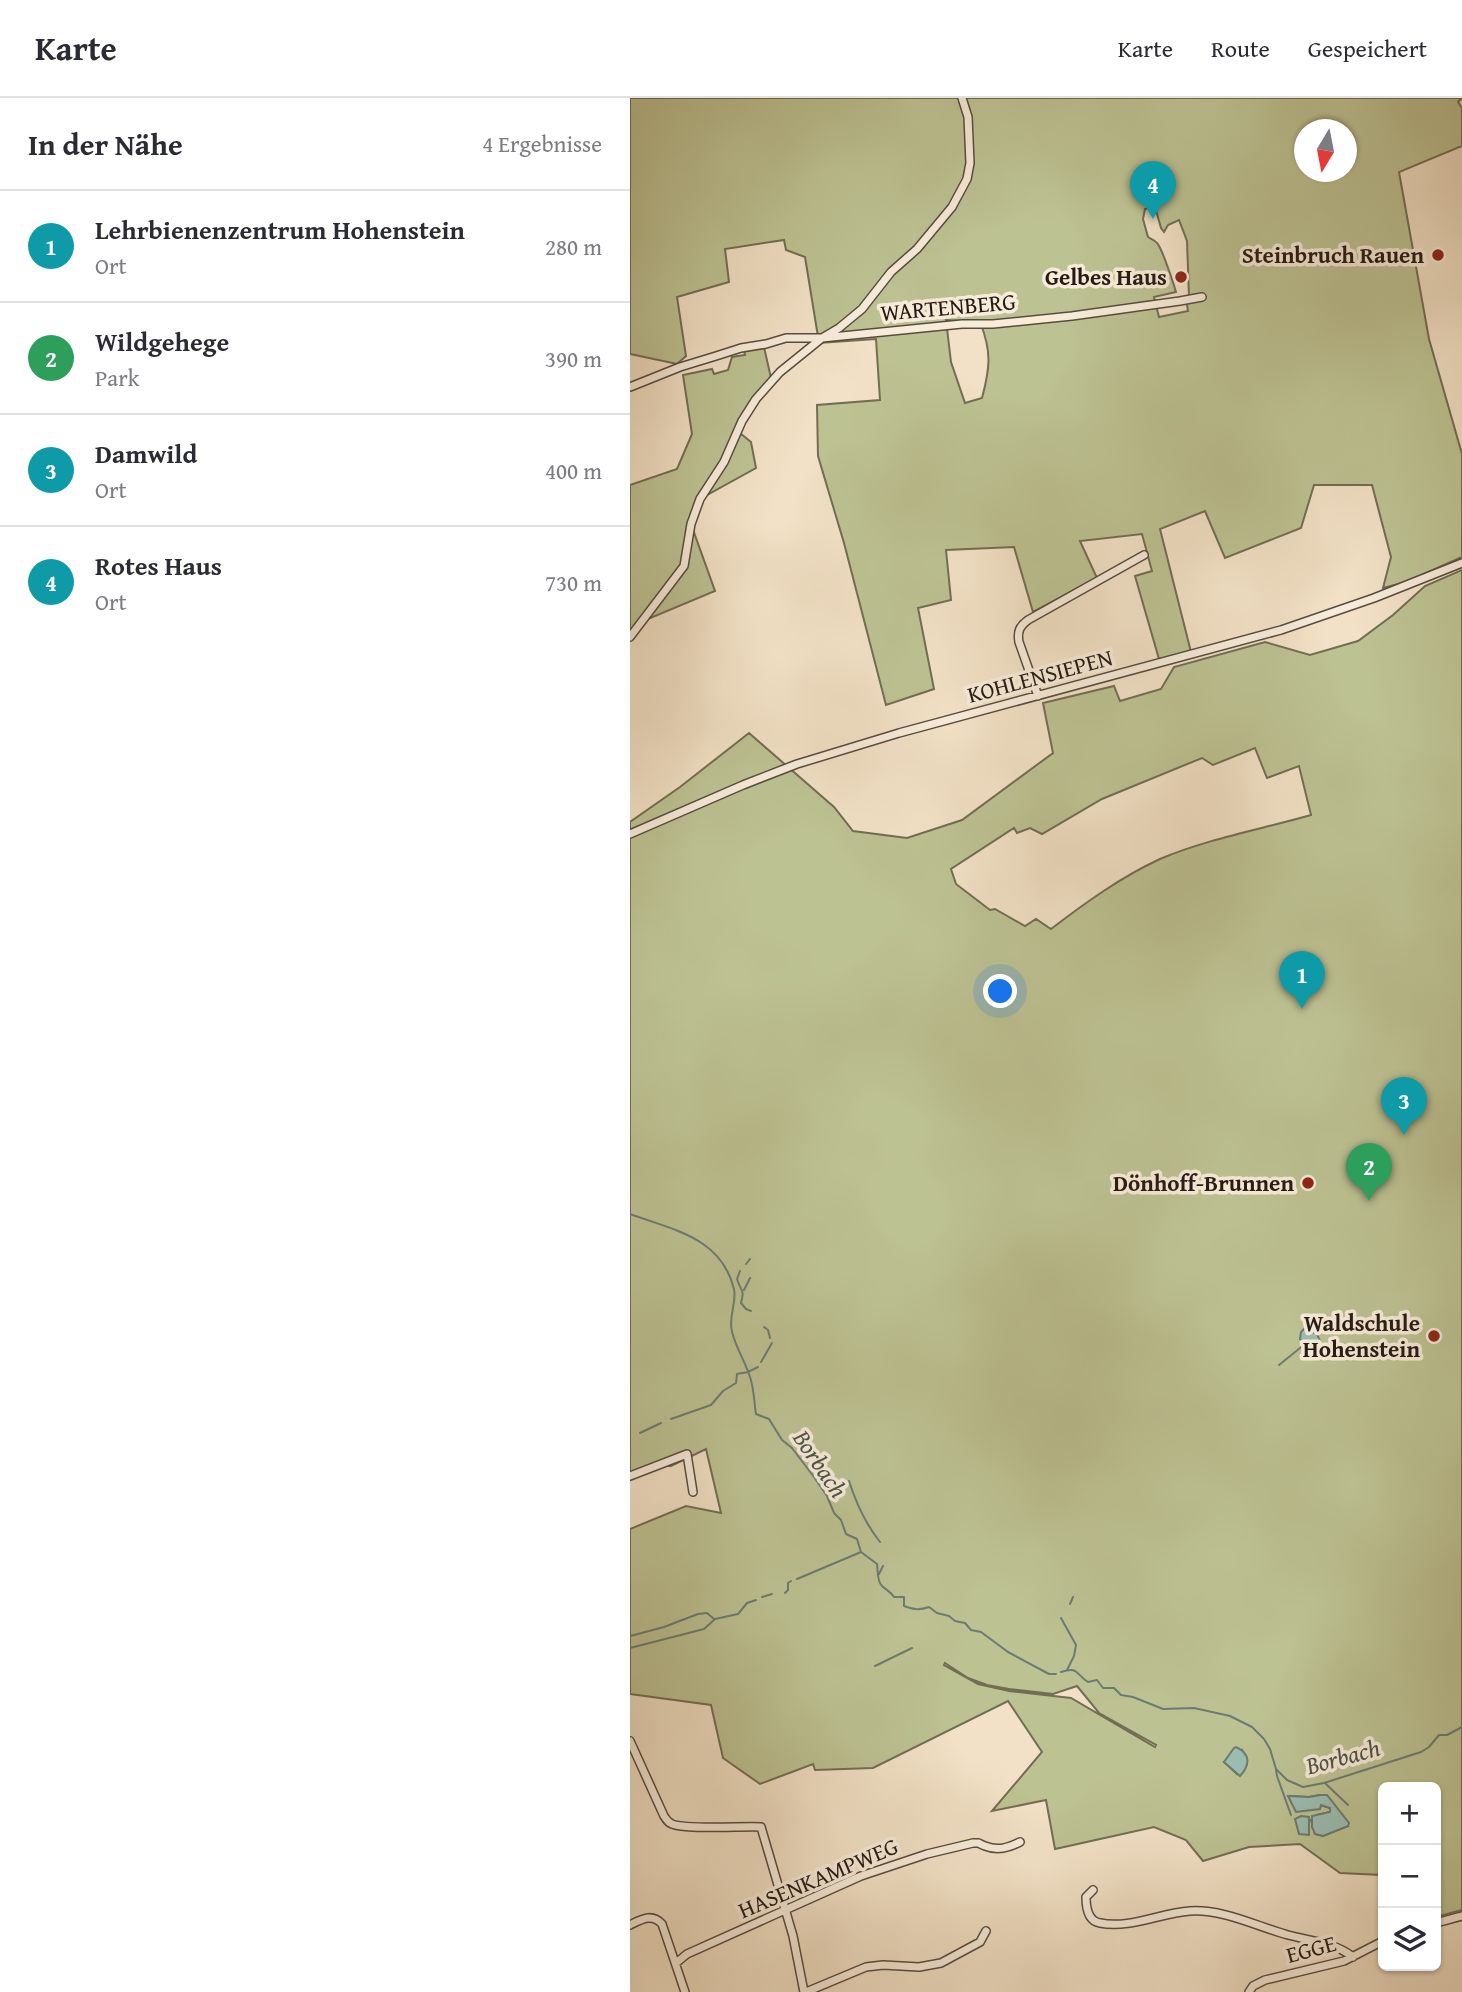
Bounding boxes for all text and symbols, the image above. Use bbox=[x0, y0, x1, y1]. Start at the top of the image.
text: Karte bbox=[35, 24, 117, 72]
text: Karte bbox=[1118, 31, 1173, 66]
text: Route bbox=[1211, 31, 1270, 66]
text: Gespeichert bbox=[1308, 31, 1427, 66]
north arrow bbox=[1294, 119, 1357, 182]
text: In der Nähe bbox=[28, 122, 183, 166]
text: 4 Ergebnisse bbox=[482, 127, 602, 160]
pin: 4 bbox=[1130, 161, 1176, 219]
text: Lehrbienenzentrum Hohenstein bbox=[95, 210, 465, 249]
text: 1 bbox=[45, 230, 57, 263]
text: 280 m bbox=[545, 230, 602, 263]
place label: Steinbruch Rauen bbox=[1242, 238, 1424, 271]
marker: Steinbruch Rauen bbox=[1430, 247, 1446, 263]
text: Ort bbox=[95, 249, 127, 282]
place label: Gelbes Haus bbox=[1045, 260, 1167, 293]
marker: Gelbes Haus bbox=[1173, 269, 1189, 285]
street label: WARTENBERG bbox=[879, 284, 1017, 329]
text: Wildgehege bbox=[95, 322, 229, 361]
text: 2 bbox=[45, 342, 57, 375]
text: 390 m bbox=[545, 342, 602, 375]
text: Park bbox=[95, 361, 139, 394]
text: Damwild bbox=[95, 434, 197, 473]
text: 3 bbox=[45, 454, 57, 487]
text: 400 m bbox=[545, 454, 602, 487]
text: Ort bbox=[95, 473, 127, 506]
text: Rotes Haus bbox=[95, 546, 222, 585]
text: 4 bbox=[45, 566, 57, 599]
text: 730 m bbox=[545, 566, 602, 599]
text: Ort bbox=[95, 585, 127, 618]
street label: KOHLENSIEPEN bbox=[964, 640, 1116, 711]
pin: 1 bbox=[1279, 951, 1325, 1009]
your location bbox=[983, 974, 1017, 1008]
pin: 3 bbox=[1381, 1077, 1427, 1135]
pin: 2 bbox=[1346, 1143, 1392, 1201]
place label: Dönhoff-Brunnen bbox=[1113, 1166, 1294, 1199]
marker: Dönhoff-Brunnen bbox=[1300, 1175, 1316, 1191]
place label: Waldschule Hohenstein bbox=[1303, 1306, 1420, 1365]
marker: Waldschule Hohenstein bbox=[1426, 1328, 1442, 1344]
water label: Borbach bbox=[784, 1422, 856, 1505]
water label: Borbach bbox=[1301, 1730, 1384, 1783]
map controls bbox=[1378, 1782, 1441, 1971]
button: + bbox=[1378, 1782, 1441, 1845]
street label: HASENKAMPWEG bbox=[733, 1829, 903, 1926]
button: − bbox=[1378, 1845, 1441, 1908]
button: layers bbox=[1378, 1908, 1441, 1971]
street label: EGGE bbox=[1282, 1926, 1339, 1971]

